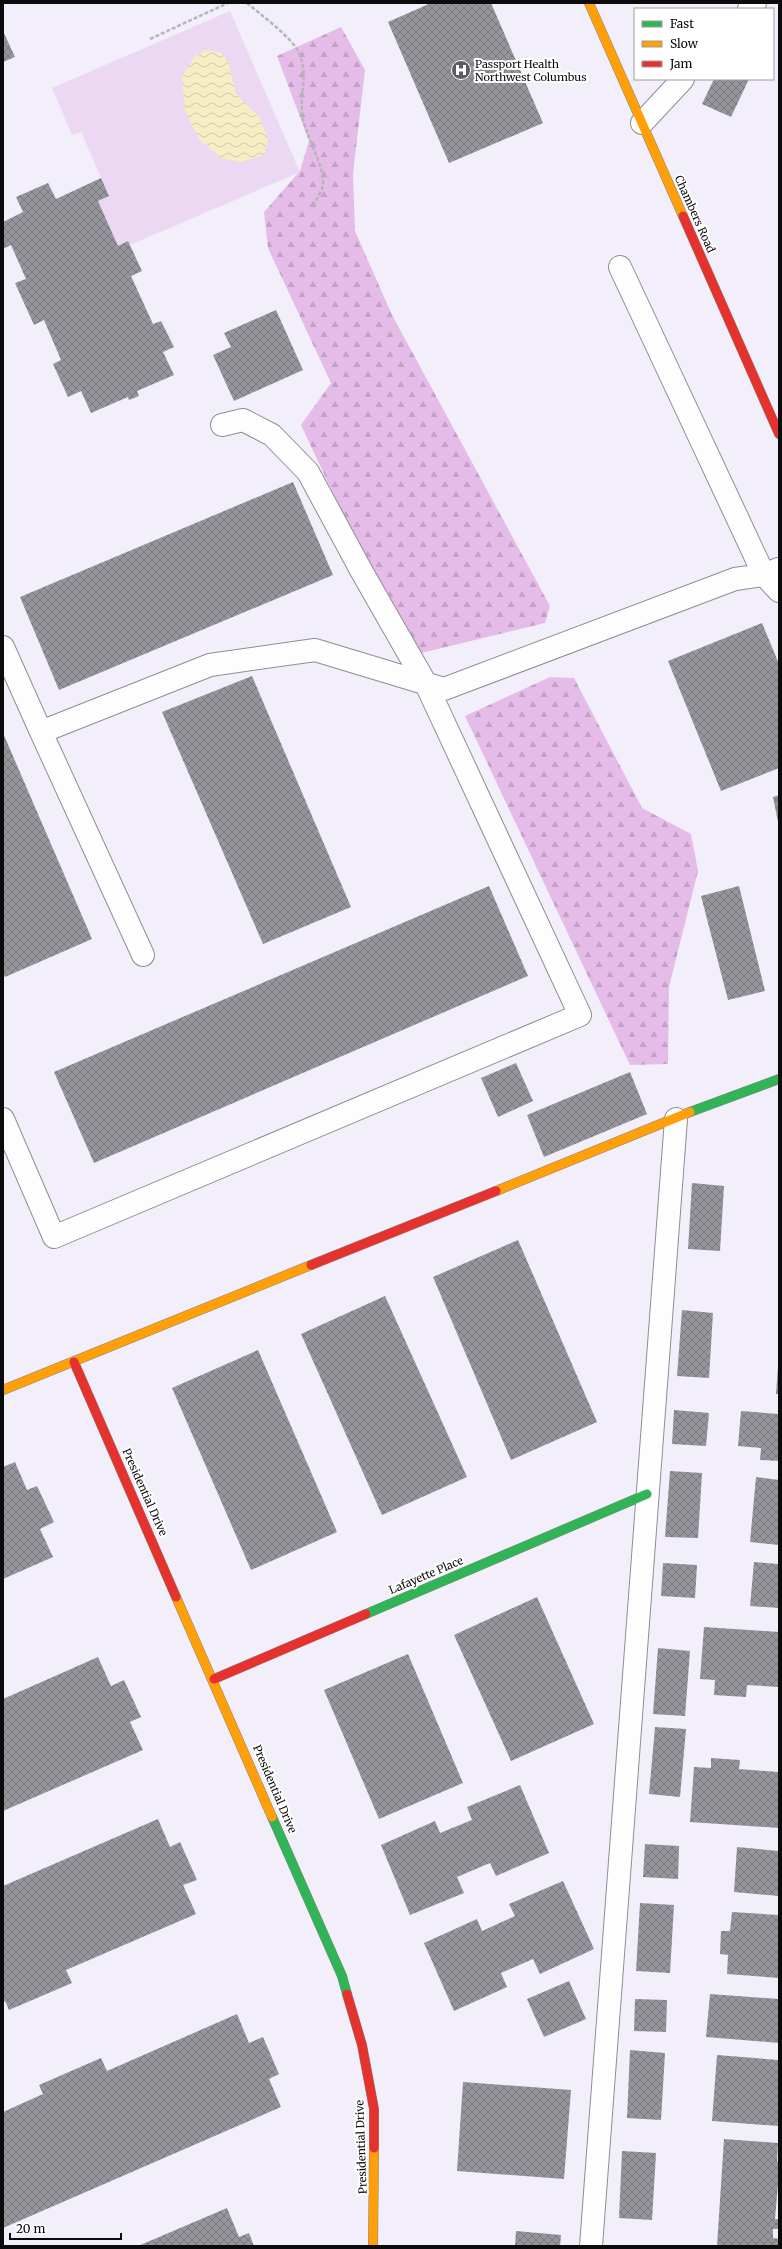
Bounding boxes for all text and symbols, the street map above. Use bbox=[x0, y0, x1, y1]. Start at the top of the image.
legend bbox=[634, 8, 774, 80]
text: Fast bbox=[670, 16, 694, 31]
text: Slow bbox=[670, 36, 699, 51]
text: Jam bbox=[669, 56, 693, 71]
place label: Passport Health Northwest Columbus bbox=[475, 57, 587, 84]
hospital icon: Passport Health Northwest Columbus bbox=[450, 59, 472, 81]
street label: Chambers Road bbox=[672, 173, 718, 255]
street label: Presidential Drive bbox=[119, 1446, 171, 1538]
street label: Lafayette Place bbox=[387, 1553, 465, 1597]
street label: Presidential Drive bbox=[250, 1743, 300, 1835]
street label: Presidential Drive bbox=[352, 2099, 370, 2194]
scale bar bbox=[10, 2215, 121, 2241]
text: 20 m bbox=[16, 2221, 45, 2236]

